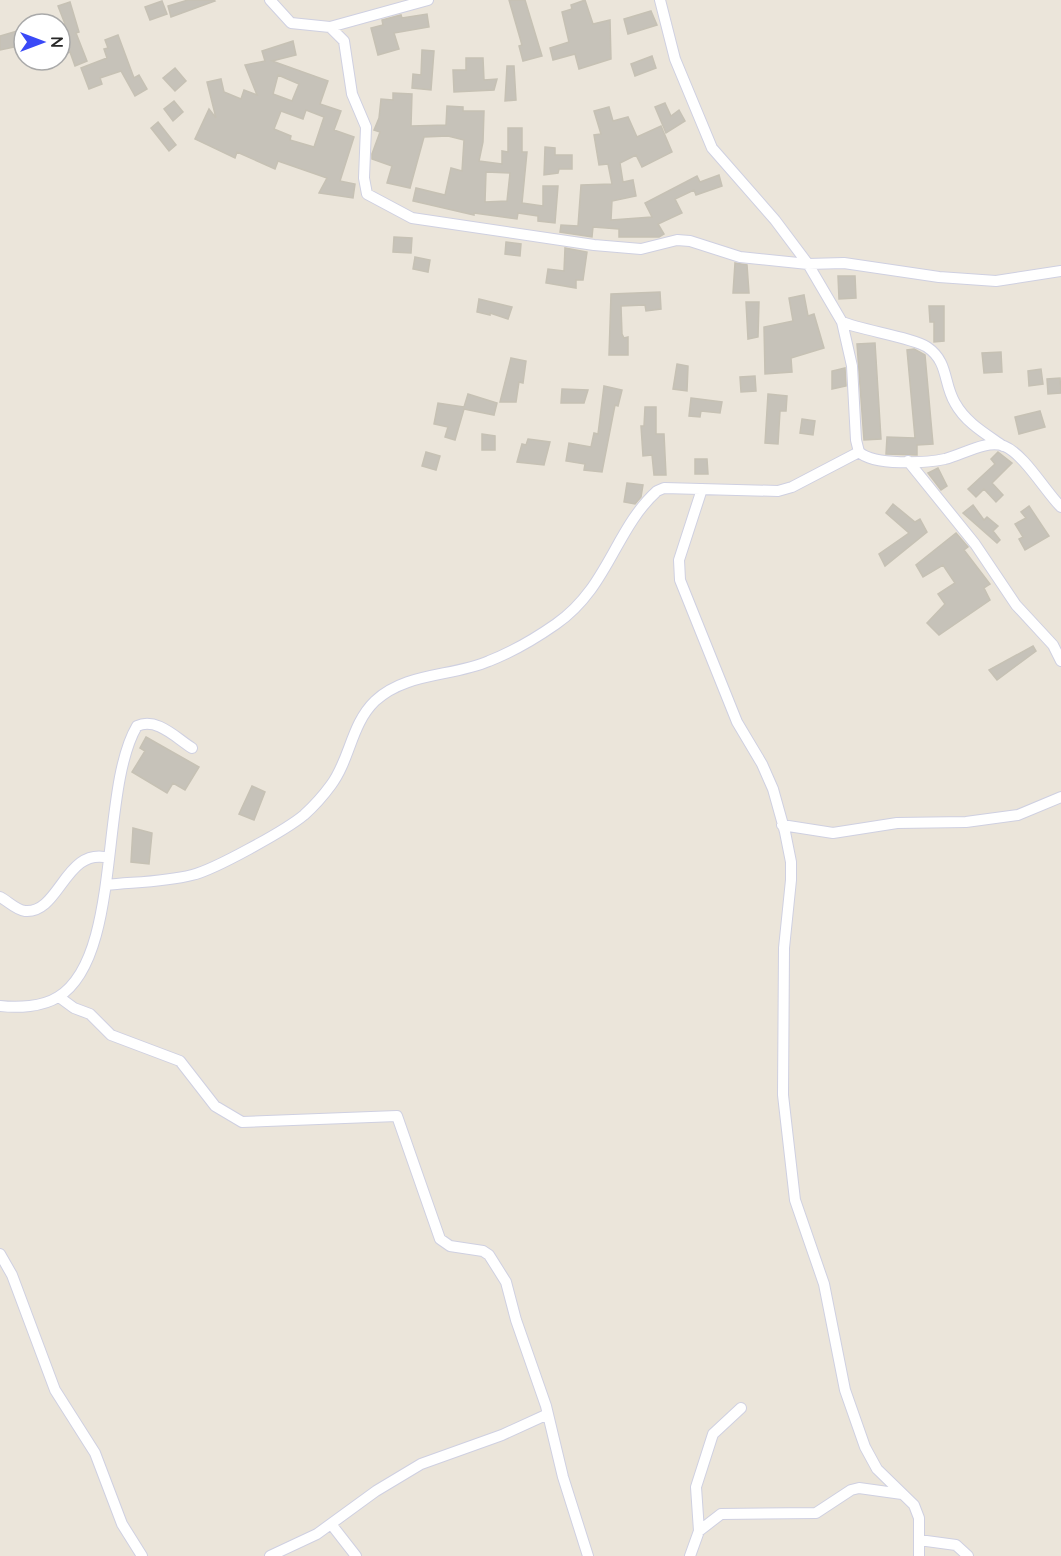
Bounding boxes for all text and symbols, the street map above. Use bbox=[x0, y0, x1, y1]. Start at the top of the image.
north arrow bbox=[12, 12, 72, 72]
text: N bbox=[47, 36, 67, 48]

